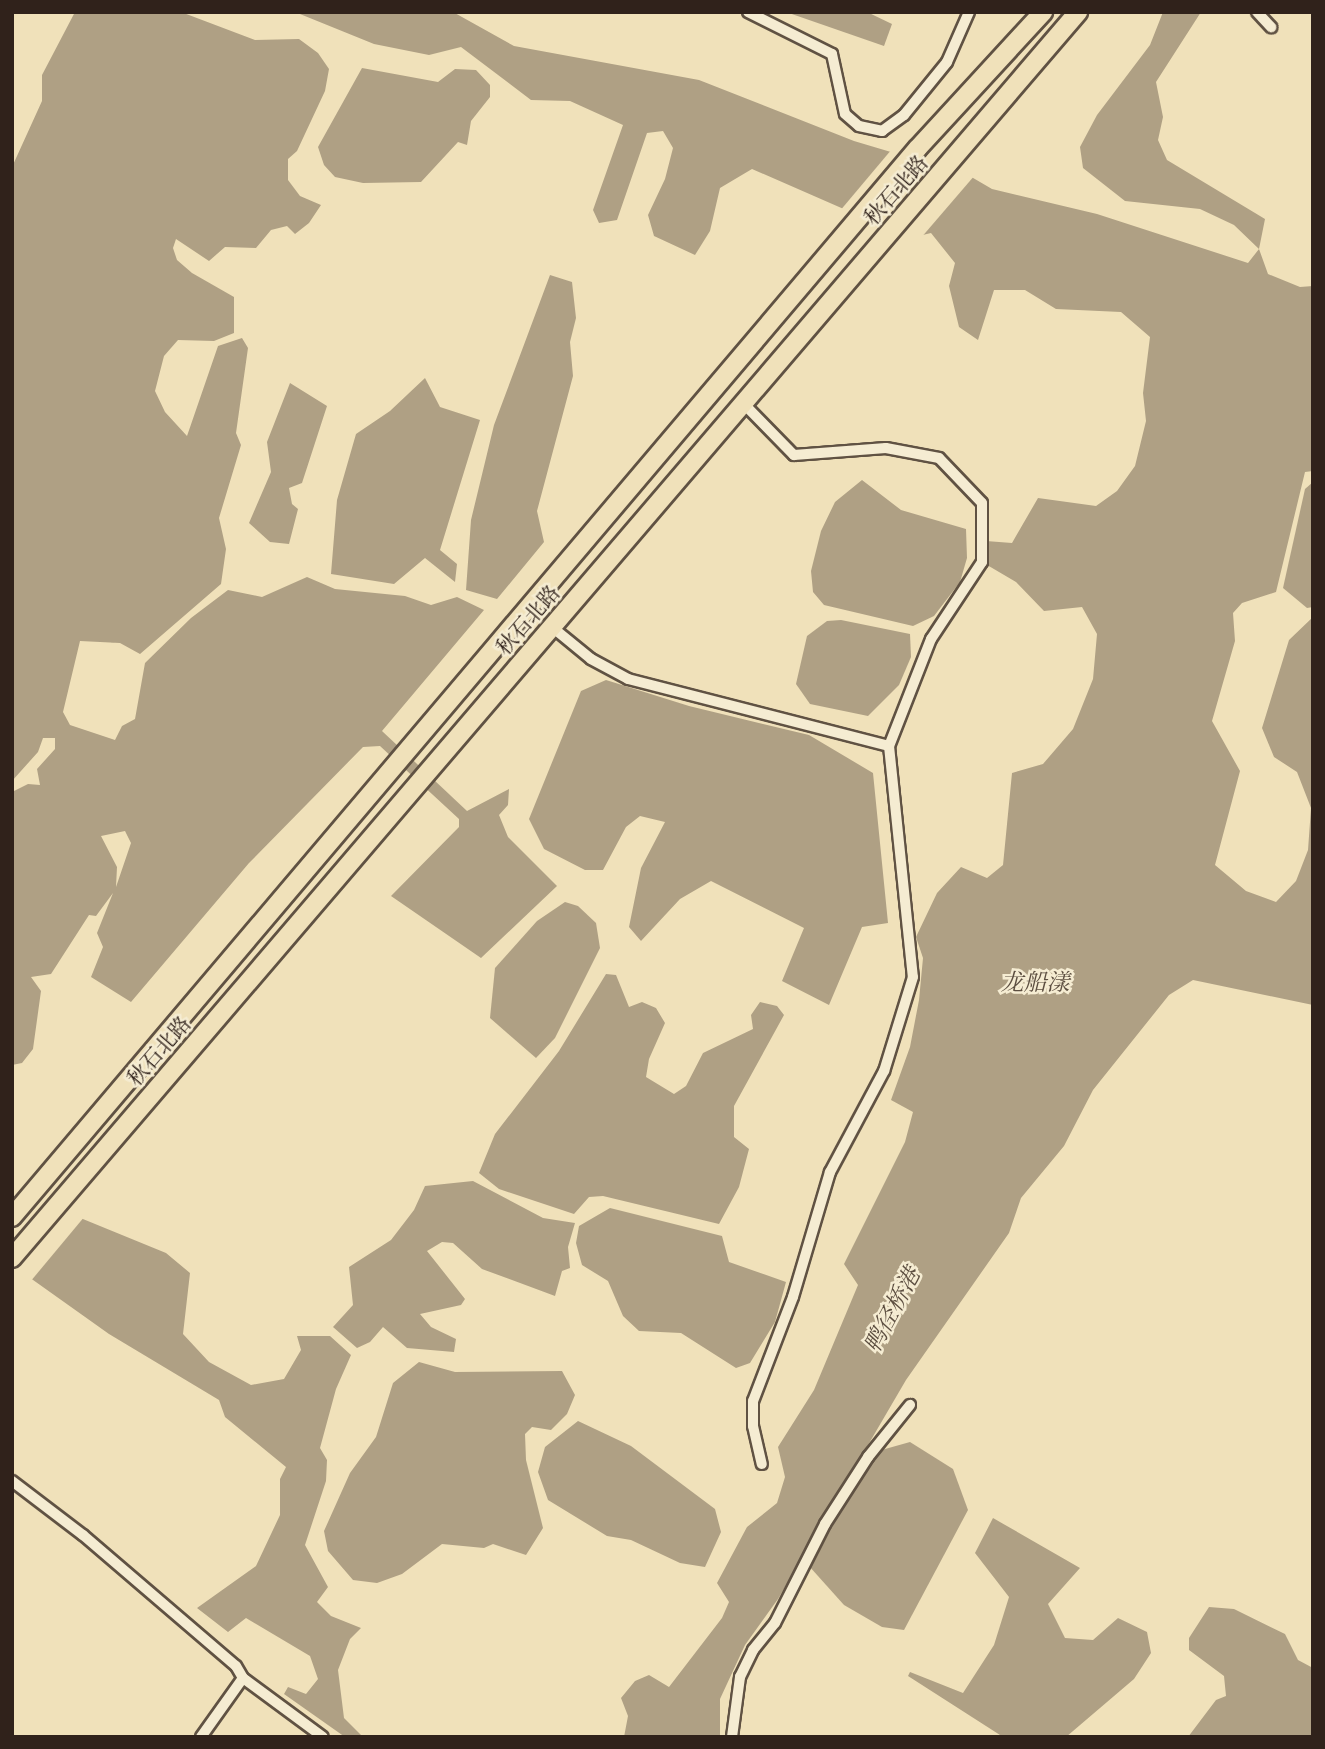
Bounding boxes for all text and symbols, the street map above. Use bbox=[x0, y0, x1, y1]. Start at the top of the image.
street label: 秋石北路 bbox=[859, 150, 933, 230]
street label: 秋石北路 bbox=[491, 580, 565, 660]
water label: 龙船漾 bbox=[1001, 968, 1069, 996]
street label: 秋石北路 bbox=[122, 1011, 196, 1091]
water label: 鸭径桥港 bbox=[858, 1263, 926, 1357]

